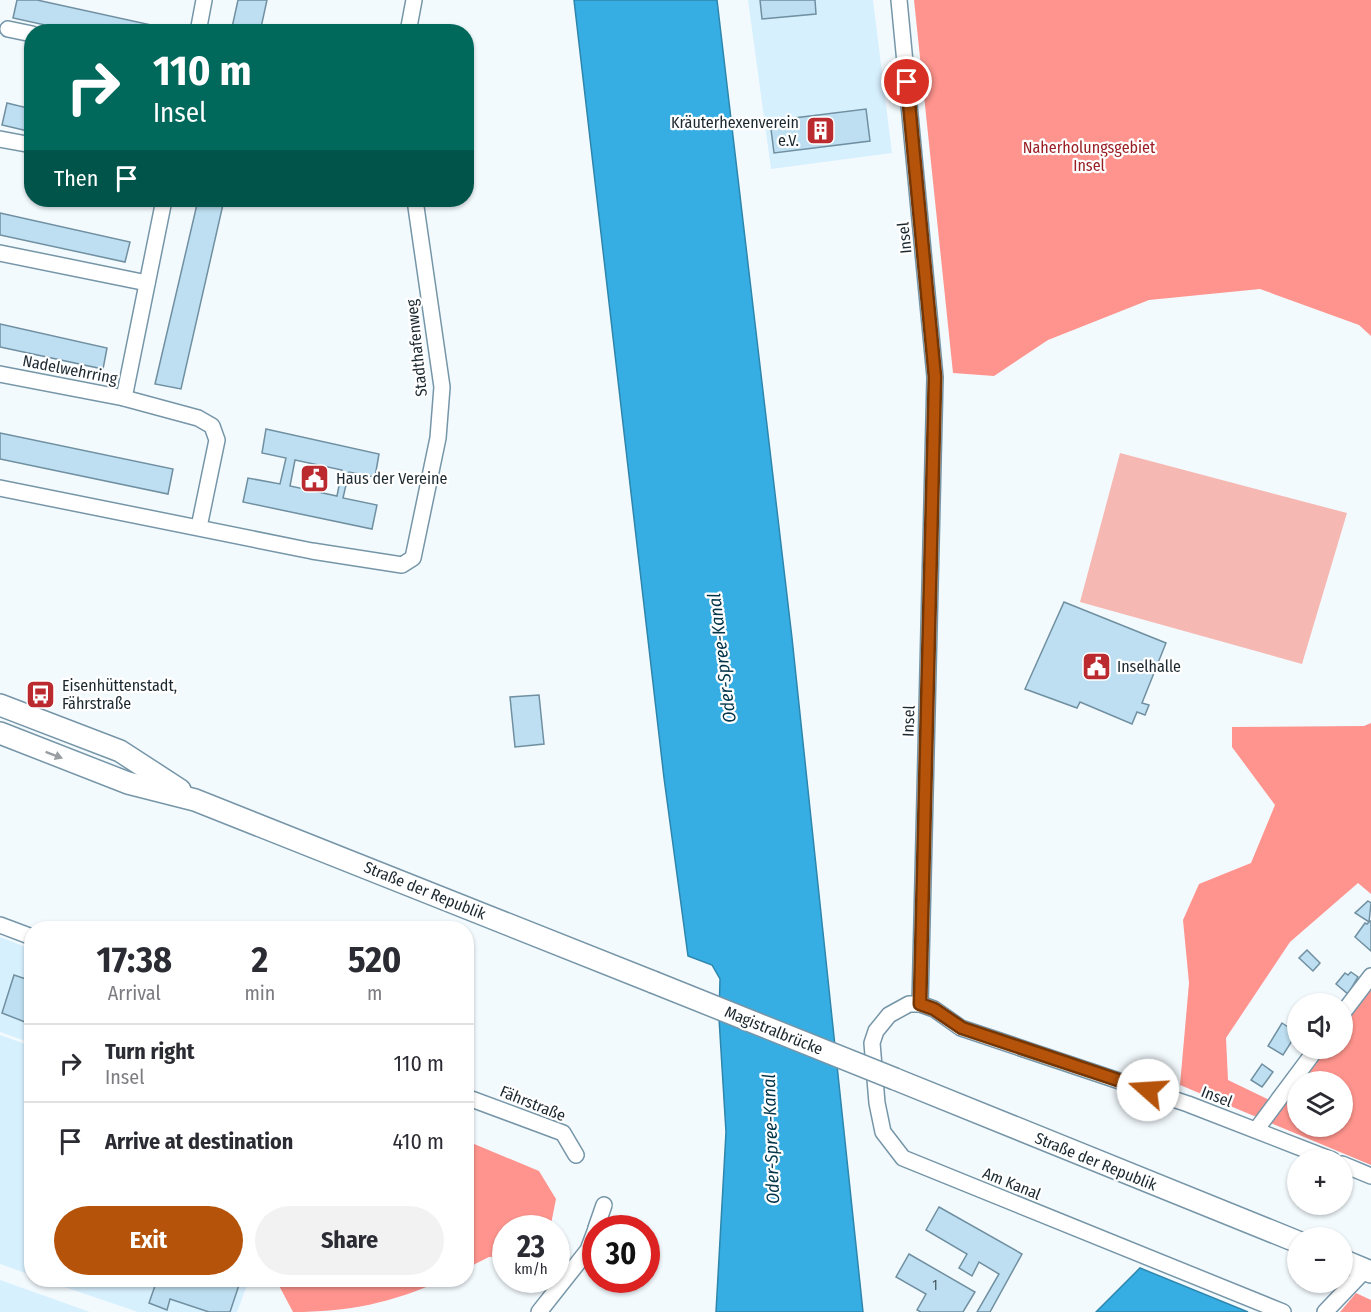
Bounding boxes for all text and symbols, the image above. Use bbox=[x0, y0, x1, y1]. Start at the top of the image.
text: 110 m bbox=[153, 46, 252, 96]
icon: right bbox=[54, 48, 132, 126]
pin bbox=[881, 56, 932, 107]
icon: arrive bbox=[890, 65, 923, 98]
text: Insel bbox=[153, 97, 206, 129]
place label: Kräuterhexenverein e.V. bbox=[671, 113, 799, 150]
building icon: Kräuterhexenverein e.V. bbox=[804, 115, 836, 147]
park label: Naherholungsgebiet Insel bbox=[1023, 138, 1156, 175]
icon: arrive bbox=[110, 162, 143, 195]
text: Then bbox=[54, 165, 98, 192]
street label: Insel bbox=[893, 221, 916, 255]
street label: Stadthafenweg bbox=[402, 298, 431, 398]
street label: Nadelwehrring bbox=[21, 351, 119, 388]
public building icon: Haus der Vereine bbox=[299, 462, 331, 494]
place label: Haus der Vereine bbox=[336, 469, 447, 488]
water label: Oder-Spree-Kanal bbox=[703, 592, 741, 724]
public building icon: Inselhalle bbox=[1080, 650, 1112, 682]
place label: Inselhalle bbox=[1117, 657, 1181, 676]
place label: Eisenhüttenstadt, Fährstraße bbox=[62, 676, 177, 713]
bus stop icon: Eisenhüttenstadt, Fährstraße bbox=[25, 678, 57, 710]
street label: Insel bbox=[898, 705, 919, 737]
one-way arrow bbox=[46, 750, 64, 760]
street label: Straße der Republik bbox=[361, 857, 489, 924]
text: 17:38 bbox=[97, 938, 172, 982]
text: 2 bbox=[252, 938, 268, 982]
text: 520 bbox=[348, 938, 401, 982]
text: Arrival bbox=[108, 981, 161, 1005]
text: min bbox=[244, 981, 275, 1005]
text: m bbox=[367, 981, 382, 1005]
map controls bbox=[1287, 993, 1353, 1293]
button: sound bbox=[1287, 993, 1353, 1059]
street label: Magistralbrücke bbox=[722, 1002, 826, 1059]
text: Turn right bbox=[105, 1038, 194, 1065]
icon: right bbox=[54, 1047, 87, 1080]
text: 110 m bbox=[394, 1050, 444, 1077]
position arrow bbox=[1116, 1058, 1180, 1122]
text: Insel bbox=[105, 1065, 144, 1089]
button: layers bbox=[1287, 1071, 1353, 1137]
water label: Oder-Spree-Kanal bbox=[758, 1073, 784, 1204]
street label: Fährstraße bbox=[497, 1082, 569, 1125]
street label: Insel bbox=[1199, 1082, 1235, 1111]
icon: arrive bbox=[54, 1125, 87, 1158]
text: Arrive at destination bbox=[105, 1128, 293, 1155]
text: 410 m bbox=[392, 1128, 444, 1155]
street label: Straße der Republik bbox=[1032, 1128, 1160, 1195]
button: + bbox=[1287, 1149, 1353, 1215]
street label: Am Kanal bbox=[980, 1163, 1044, 1204]
button: Exit bbox=[54, 1206, 243, 1275]
button: Share bbox=[255, 1206, 444, 1275]
speed limit sign: 30 bbox=[582, 1215, 660, 1293]
button: − bbox=[1287, 1227, 1353, 1293]
text: 23 bbox=[517, 1229, 545, 1265]
text: km/h bbox=[514, 1260, 548, 1278]
house number: 1 bbox=[932, 1277, 938, 1294]

